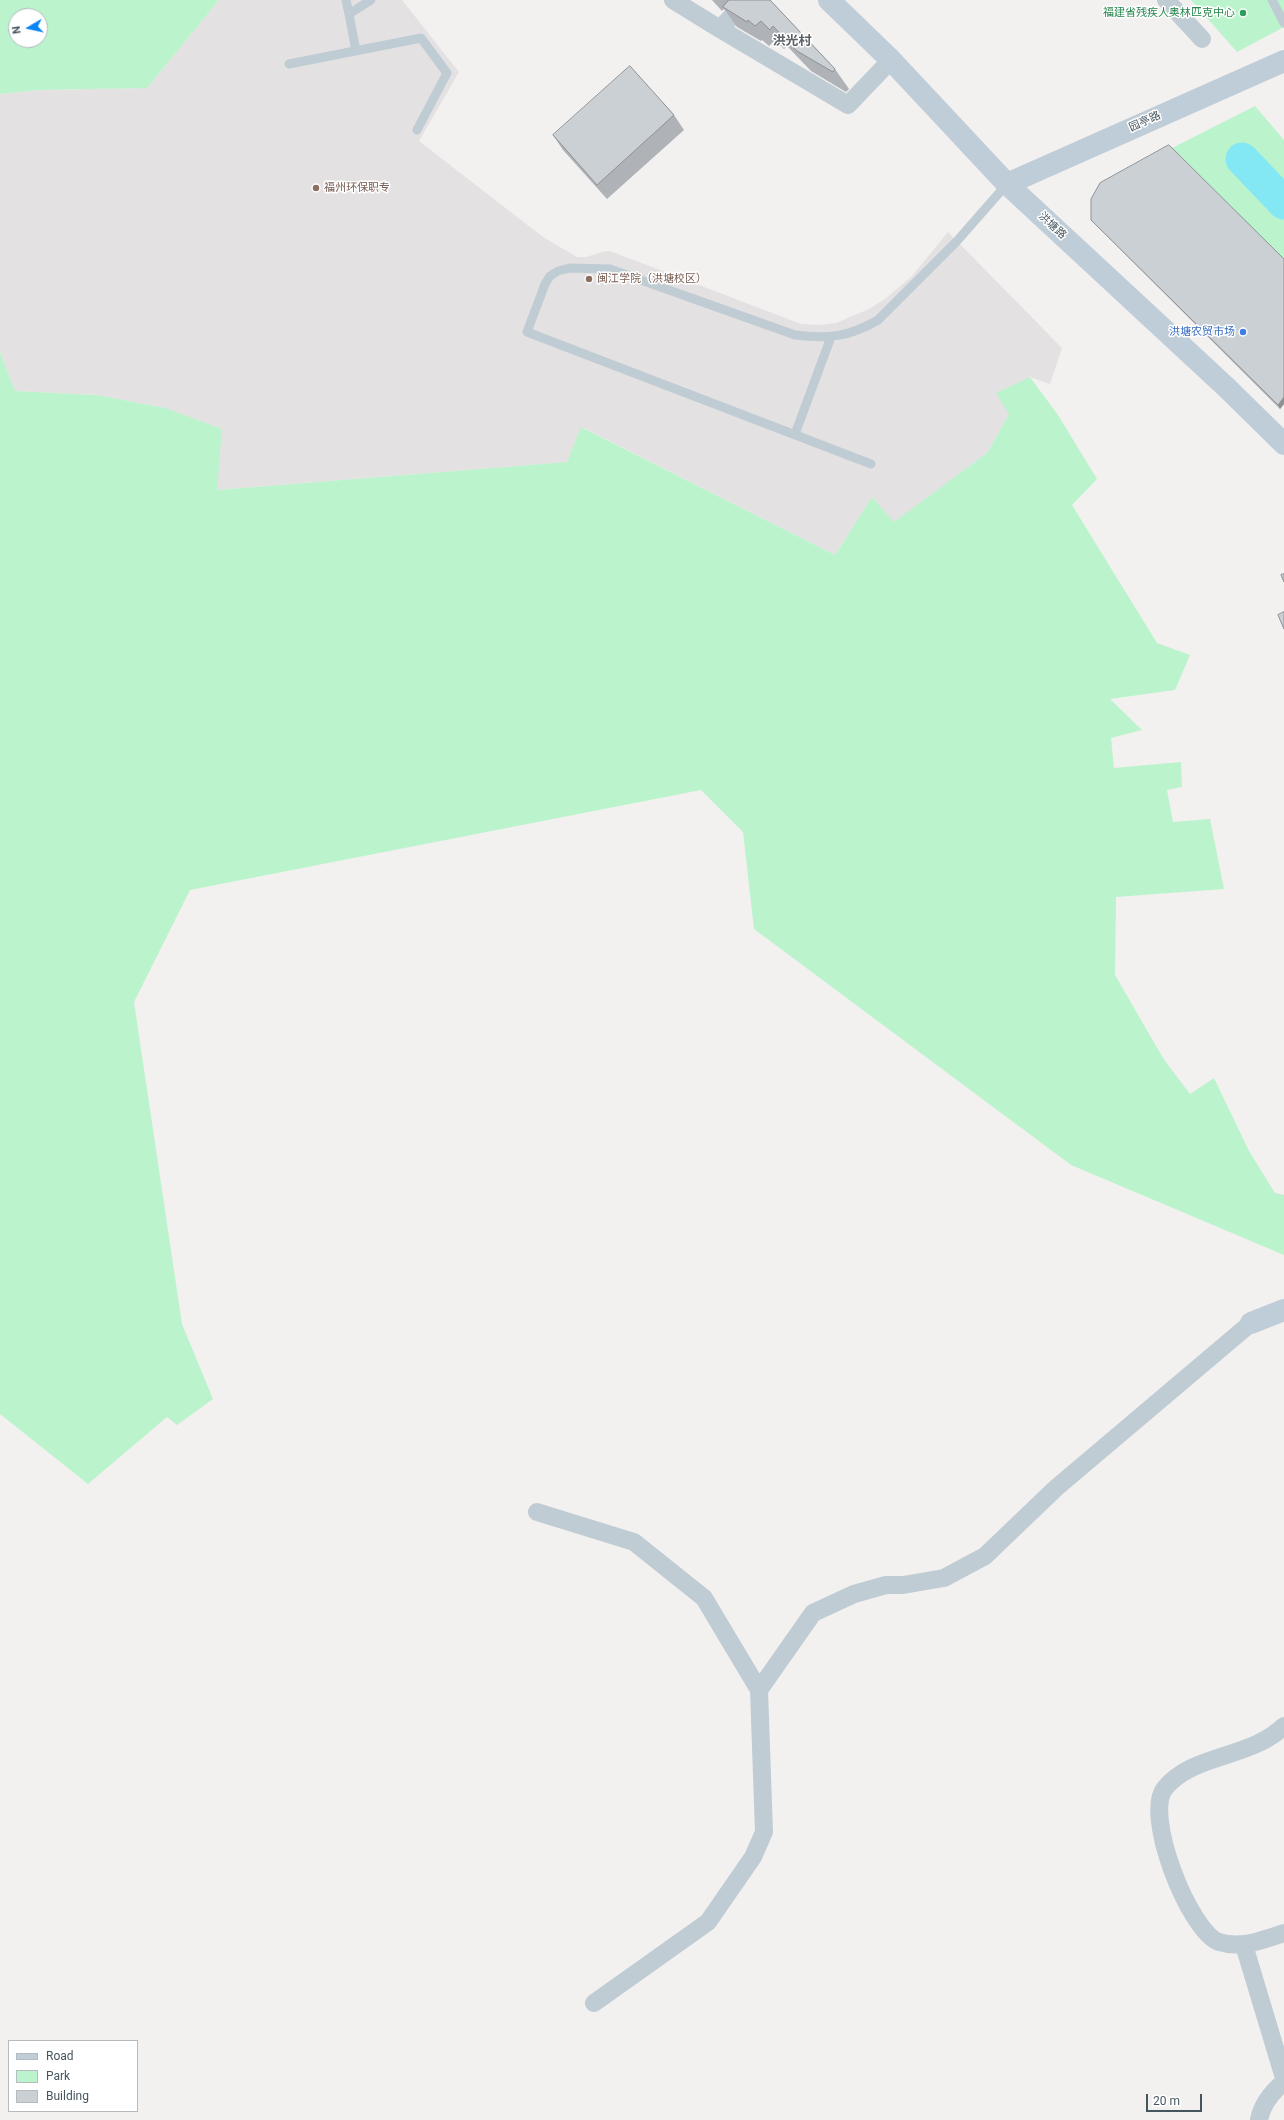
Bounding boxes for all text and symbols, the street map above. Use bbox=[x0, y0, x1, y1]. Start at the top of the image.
place label: 福建省残疾人奥林匹克中心 bbox=[1103, 6, 1235, 20]
north arrow bbox=[8, 8, 48, 48]
marker: 福建省残疾人奥林匹克中心 bbox=[1238, 8, 1248, 18]
text: N bbox=[10, 25, 24, 35]
district label: 洪光村 bbox=[773, 34, 811, 50]
street label: 园亭路 bbox=[1127, 109, 1163, 135]
place label: 福州环保职专 bbox=[324, 181, 390, 195]
marker: 福州环保职专 bbox=[311, 183, 321, 193]
street label: 洪塘路 bbox=[1035, 210, 1069, 242]
place label: 闽江学院（洪塘校区） bbox=[597, 272, 707, 286]
marker: 闽江学院（洪塘校区） bbox=[584, 274, 594, 284]
place label: 洪塘农贸市场 bbox=[1169, 325, 1235, 339]
marker: 洪塘农贸市场 bbox=[1238, 327, 1248, 337]
legend bbox=[8, 2040, 138, 2112]
text: Road bbox=[46, 2049, 74, 2063]
text: Park bbox=[46, 2069, 70, 2083]
scale bar bbox=[1148, 2086, 1204, 2112]
text: Building bbox=[46, 2089, 89, 2103]
text: 20 m bbox=[1153, 2094, 1180, 2108]

